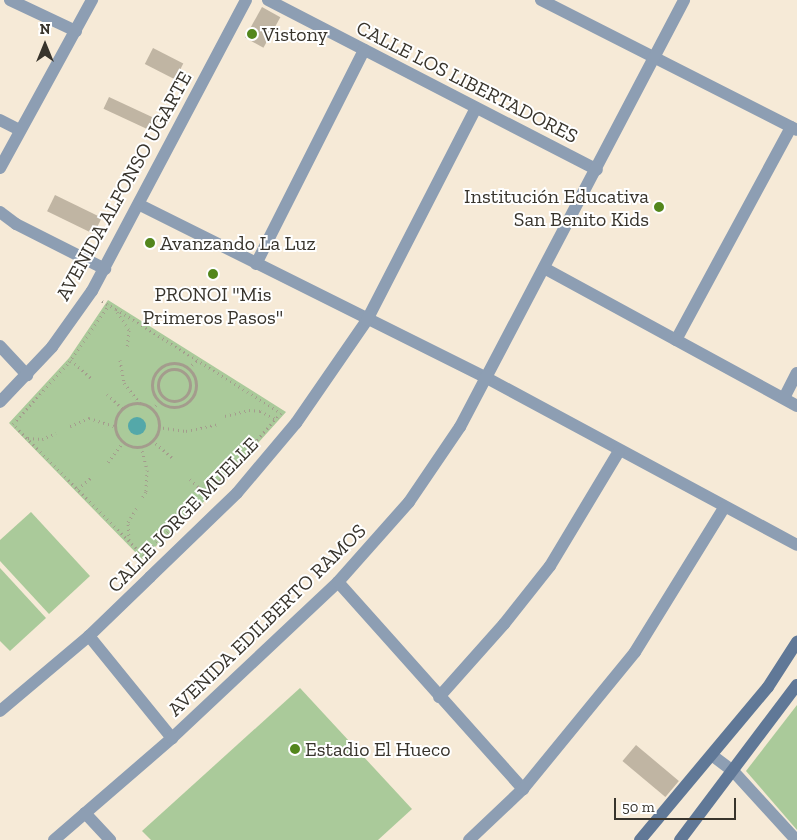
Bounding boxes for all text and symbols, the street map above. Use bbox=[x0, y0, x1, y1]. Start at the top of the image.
street label: CALLE LOS LIBERTADORES bbox=[352, 16, 582, 148]
north arrow bbox=[20, 20, 70, 70]
text: N bbox=[40, 21, 50, 38]
place label: Vistony bbox=[262, 22, 328, 46]
marker: Vistony bbox=[246, 28, 258, 40]
street label: AVENIDA ALFONSO UGARTE bbox=[51, 67, 197, 305]
place label: Institución Educativa San Benito Kids bbox=[464, 184, 649, 231]
marker: Institución Educativa San Benito Kids bbox=[653, 201, 665, 213]
place label: Avanzando La Luz bbox=[160, 231, 316, 255]
marker: Avanzando La Luz bbox=[144, 237, 156, 249]
marker: PRONOI "Mis Primeros Pasos" bbox=[207, 268, 219, 280]
place label: PRONOI "Mis Primeros Pasos" bbox=[143, 282, 283, 329]
street label: CALLE JORGE MUELLE bbox=[103, 432, 263, 598]
street label: AVENIDA EDILBERTO RAMOS bbox=[163, 519, 371, 721]
place label: Estadio El Hueco bbox=[305, 737, 450, 761]
marker: Estadio El Hueco bbox=[289, 743, 301, 755]
scale bar bbox=[617, 788, 740, 820]
text: 50 m bbox=[622, 798, 655, 816]

